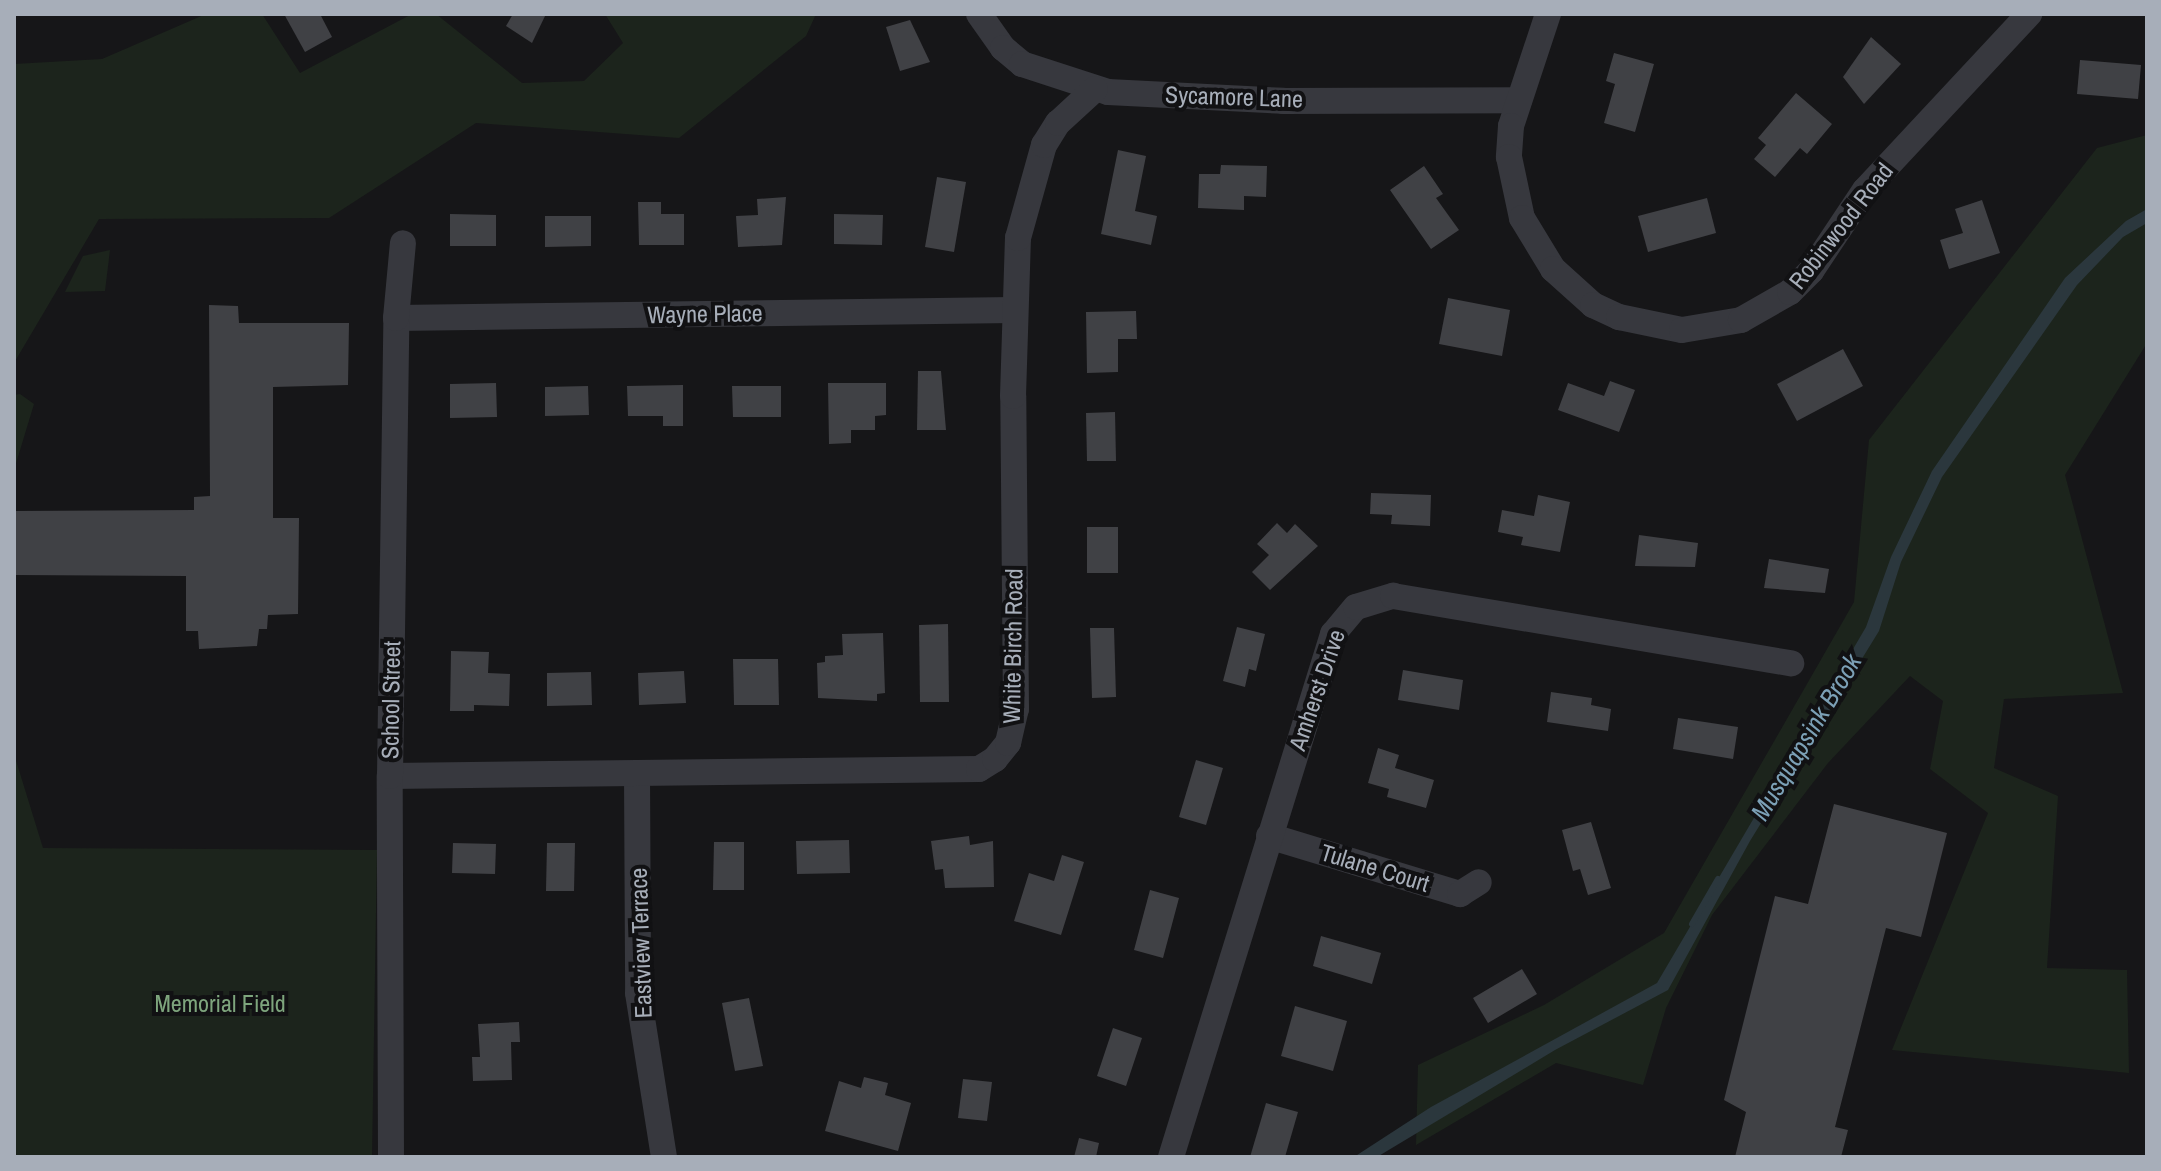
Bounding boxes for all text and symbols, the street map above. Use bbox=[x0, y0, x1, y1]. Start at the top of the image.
street label: Sycamore Lane bbox=[1165, 80, 1303, 114]
street label: Robinwood Road bbox=[1783, 157, 1899, 295]
street label: Wayne Place bbox=[647, 299, 763, 329]
street label: White Birch Road bbox=[997, 568, 1029, 724]
street label: Amherst Drive bbox=[1283, 626, 1351, 754]
street label: School Street bbox=[376, 641, 406, 759]
water label: Musquapsink Brook bbox=[1744, 648, 1868, 826]
street label: Tulane Court bbox=[1317, 838, 1433, 898]
street label: Eastview Terrace bbox=[624, 867, 658, 1019]
park label: Memorial Field bbox=[154, 990, 286, 1018]

